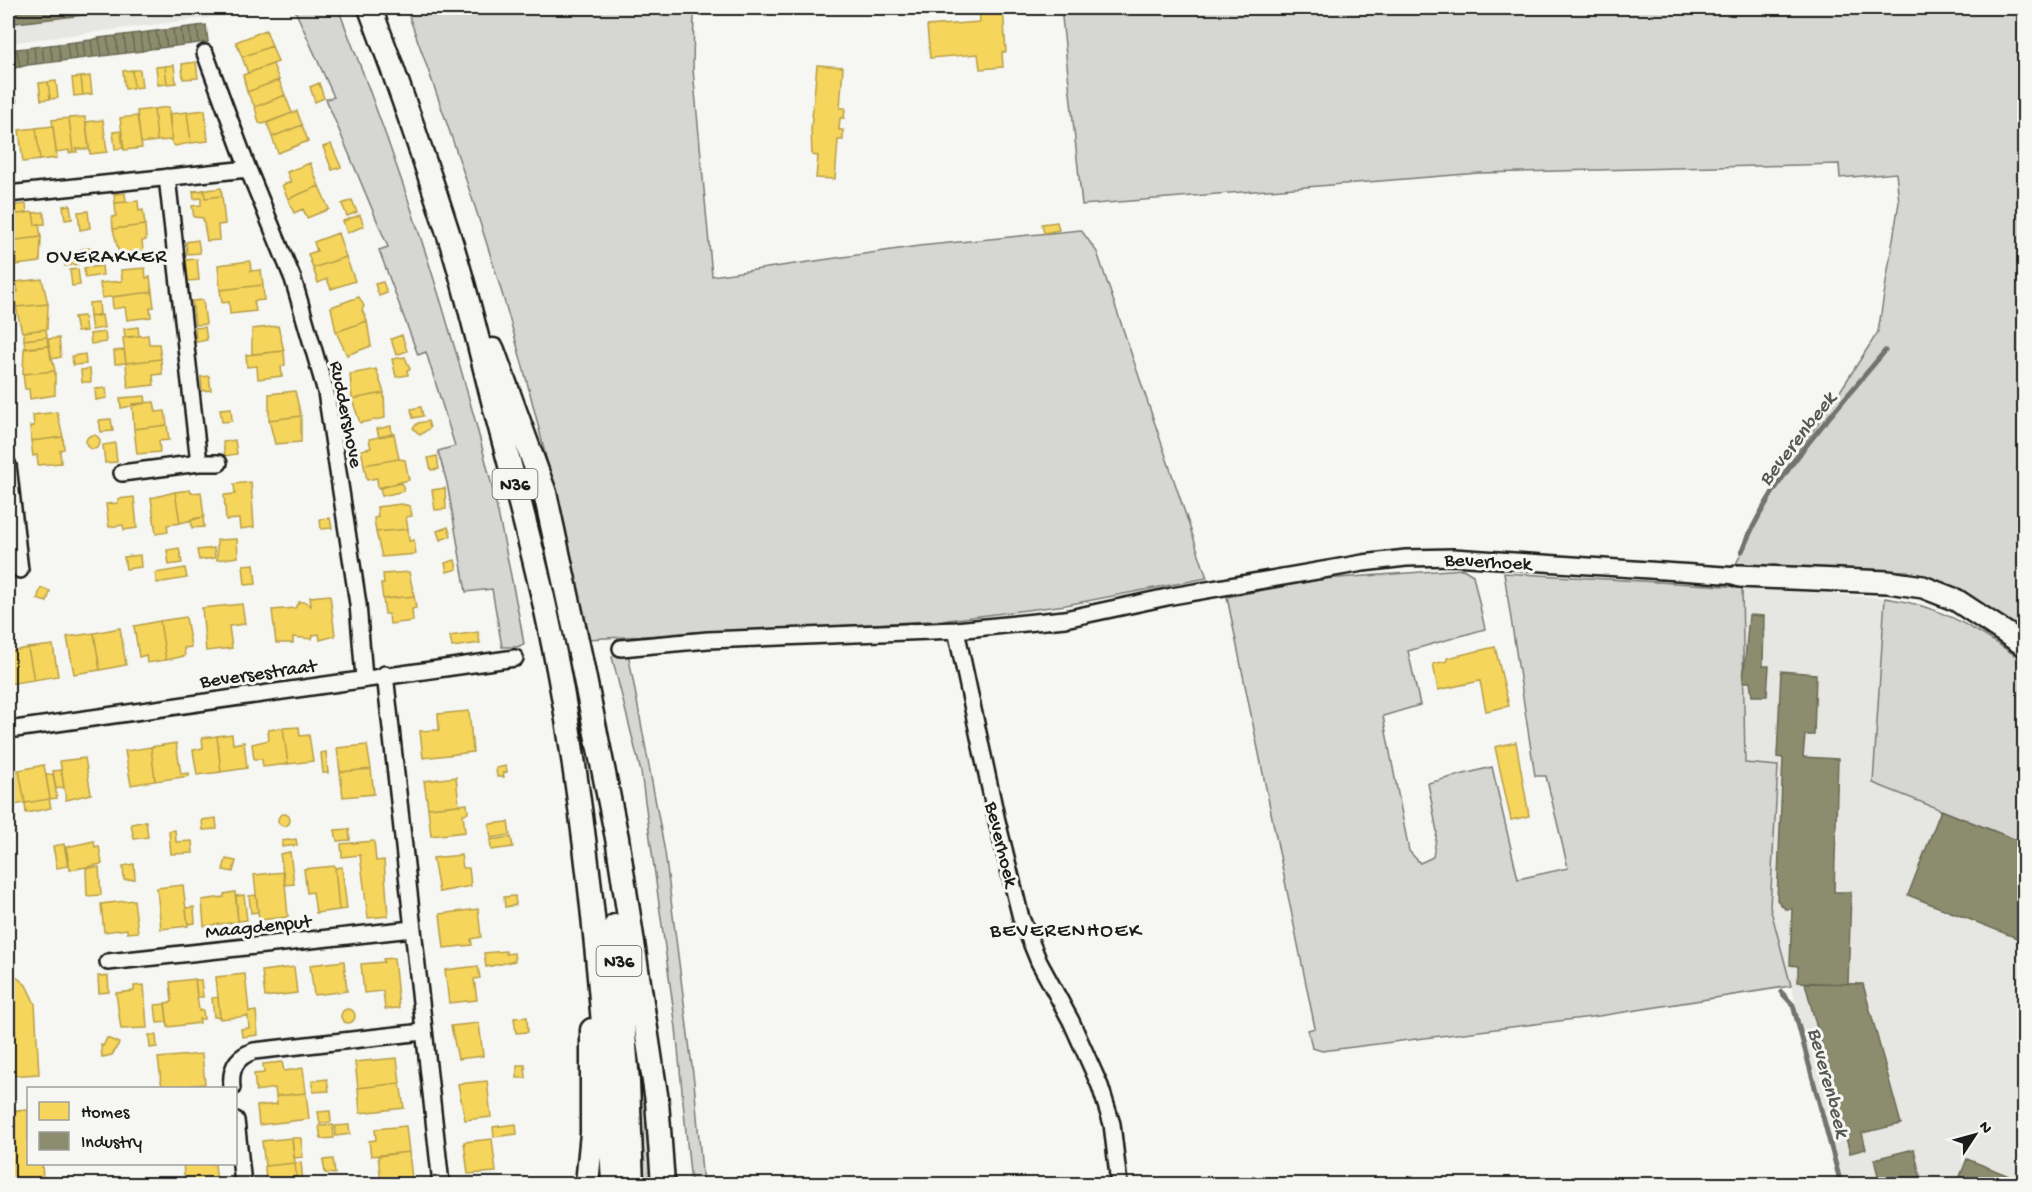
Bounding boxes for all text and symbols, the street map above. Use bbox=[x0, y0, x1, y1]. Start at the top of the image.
district label: OVERAKKER bbox=[46, 246, 168, 271]
street label: Ruddershove bbox=[323, 359, 366, 471]
water label: Beverenbeek bbox=[1754, 386, 1845, 492]
road number: N36 bbox=[492, 469, 538, 499]
street label: Beverhoek bbox=[1443, 550, 1534, 577]
street label: Beversestraat bbox=[198, 656, 320, 695]
street label: Beverhoek bbox=[978, 799, 1022, 892]
street label: Maagdenput bbox=[204, 911, 314, 945]
district label: BEVERENHOEK bbox=[989, 920, 1143, 945]
road number: N36 bbox=[596, 946, 642, 976]
water label: Beverenbeek bbox=[1800, 1026, 1854, 1143]
legend bbox=[27, 1087, 237, 1165]
text: Homes bbox=[81, 1103, 131, 1124]
north arrow bbox=[1945, 1105, 2005, 1165]
text: N bbox=[1974, 1118, 1995, 1138]
text: Industry bbox=[81, 1133, 142, 1154]

